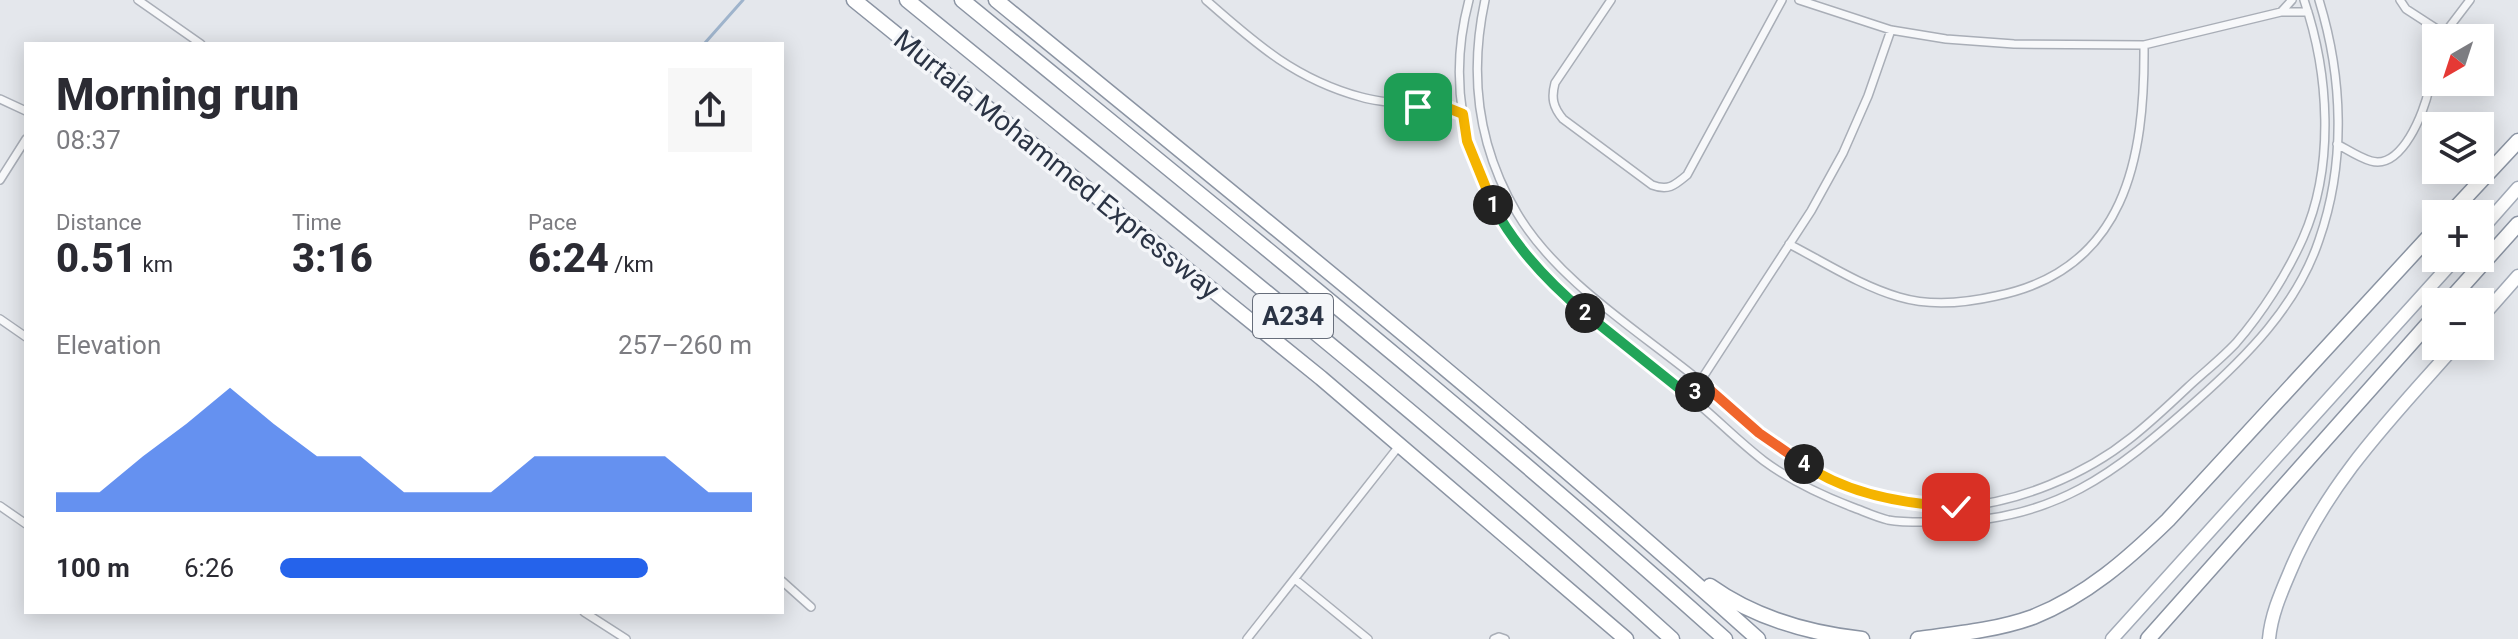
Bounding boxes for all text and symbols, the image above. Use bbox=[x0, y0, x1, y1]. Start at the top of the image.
street label: Murtala Mohammed Expressway bbox=[887, 23, 1226, 306]
north arrow bbox=[2422, 24, 2494, 96]
map controls bbox=[2422, 24, 2494, 360]
button: share bbox=[668, 68, 752, 152]
text: Morning run bbox=[56, 69, 299, 121]
pin bbox=[1384, 73, 1452, 141]
icon: arrive bbox=[1396, 85, 1440, 129]
button: layers bbox=[2422, 112, 2494, 184]
text: 08:37 bbox=[56, 125, 121, 155]
pin: 1 bbox=[1473, 185, 1513, 225]
text: 1 bbox=[1487, 192, 1499, 217]
button: + bbox=[2422, 200, 2494, 272]
text: Distance bbox=[56, 210, 142, 235]
text: Time bbox=[292, 210, 341, 235]
text: Pace bbox=[528, 210, 577, 235]
text: 0.51 bbox=[56, 235, 137, 282]
text: 3:16 bbox=[292, 235, 373, 282]
text: 6:24 bbox=[528, 235, 609, 282]
text: km bbox=[137, 252, 173, 277]
text: /km bbox=[609, 252, 654, 277]
button: − bbox=[2422, 288, 2494, 360]
pin: 2 bbox=[1565, 293, 1605, 333]
road number: A234 bbox=[1253, 294, 1333, 338]
text: 2 bbox=[1579, 300, 1591, 325]
text: Elevation bbox=[56, 330, 161, 360]
text: 257–260 m bbox=[618, 330, 752, 360]
pin: 3 bbox=[1675, 372, 1715, 412]
text: 3 bbox=[1689, 379, 1701, 404]
pin: 4 bbox=[1784, 444, 1824, 484]
text: 4 bbox=[1798, 451, 1810, 476]
pin bbox=[1922, 473, 1990, 541]
icon: check bbox=[1934, 485, 1978, 529]
text: 100 m bbox=[56, 553, 130, 583]
text: 6:26 bbox=[184, 553, 234, 583]

